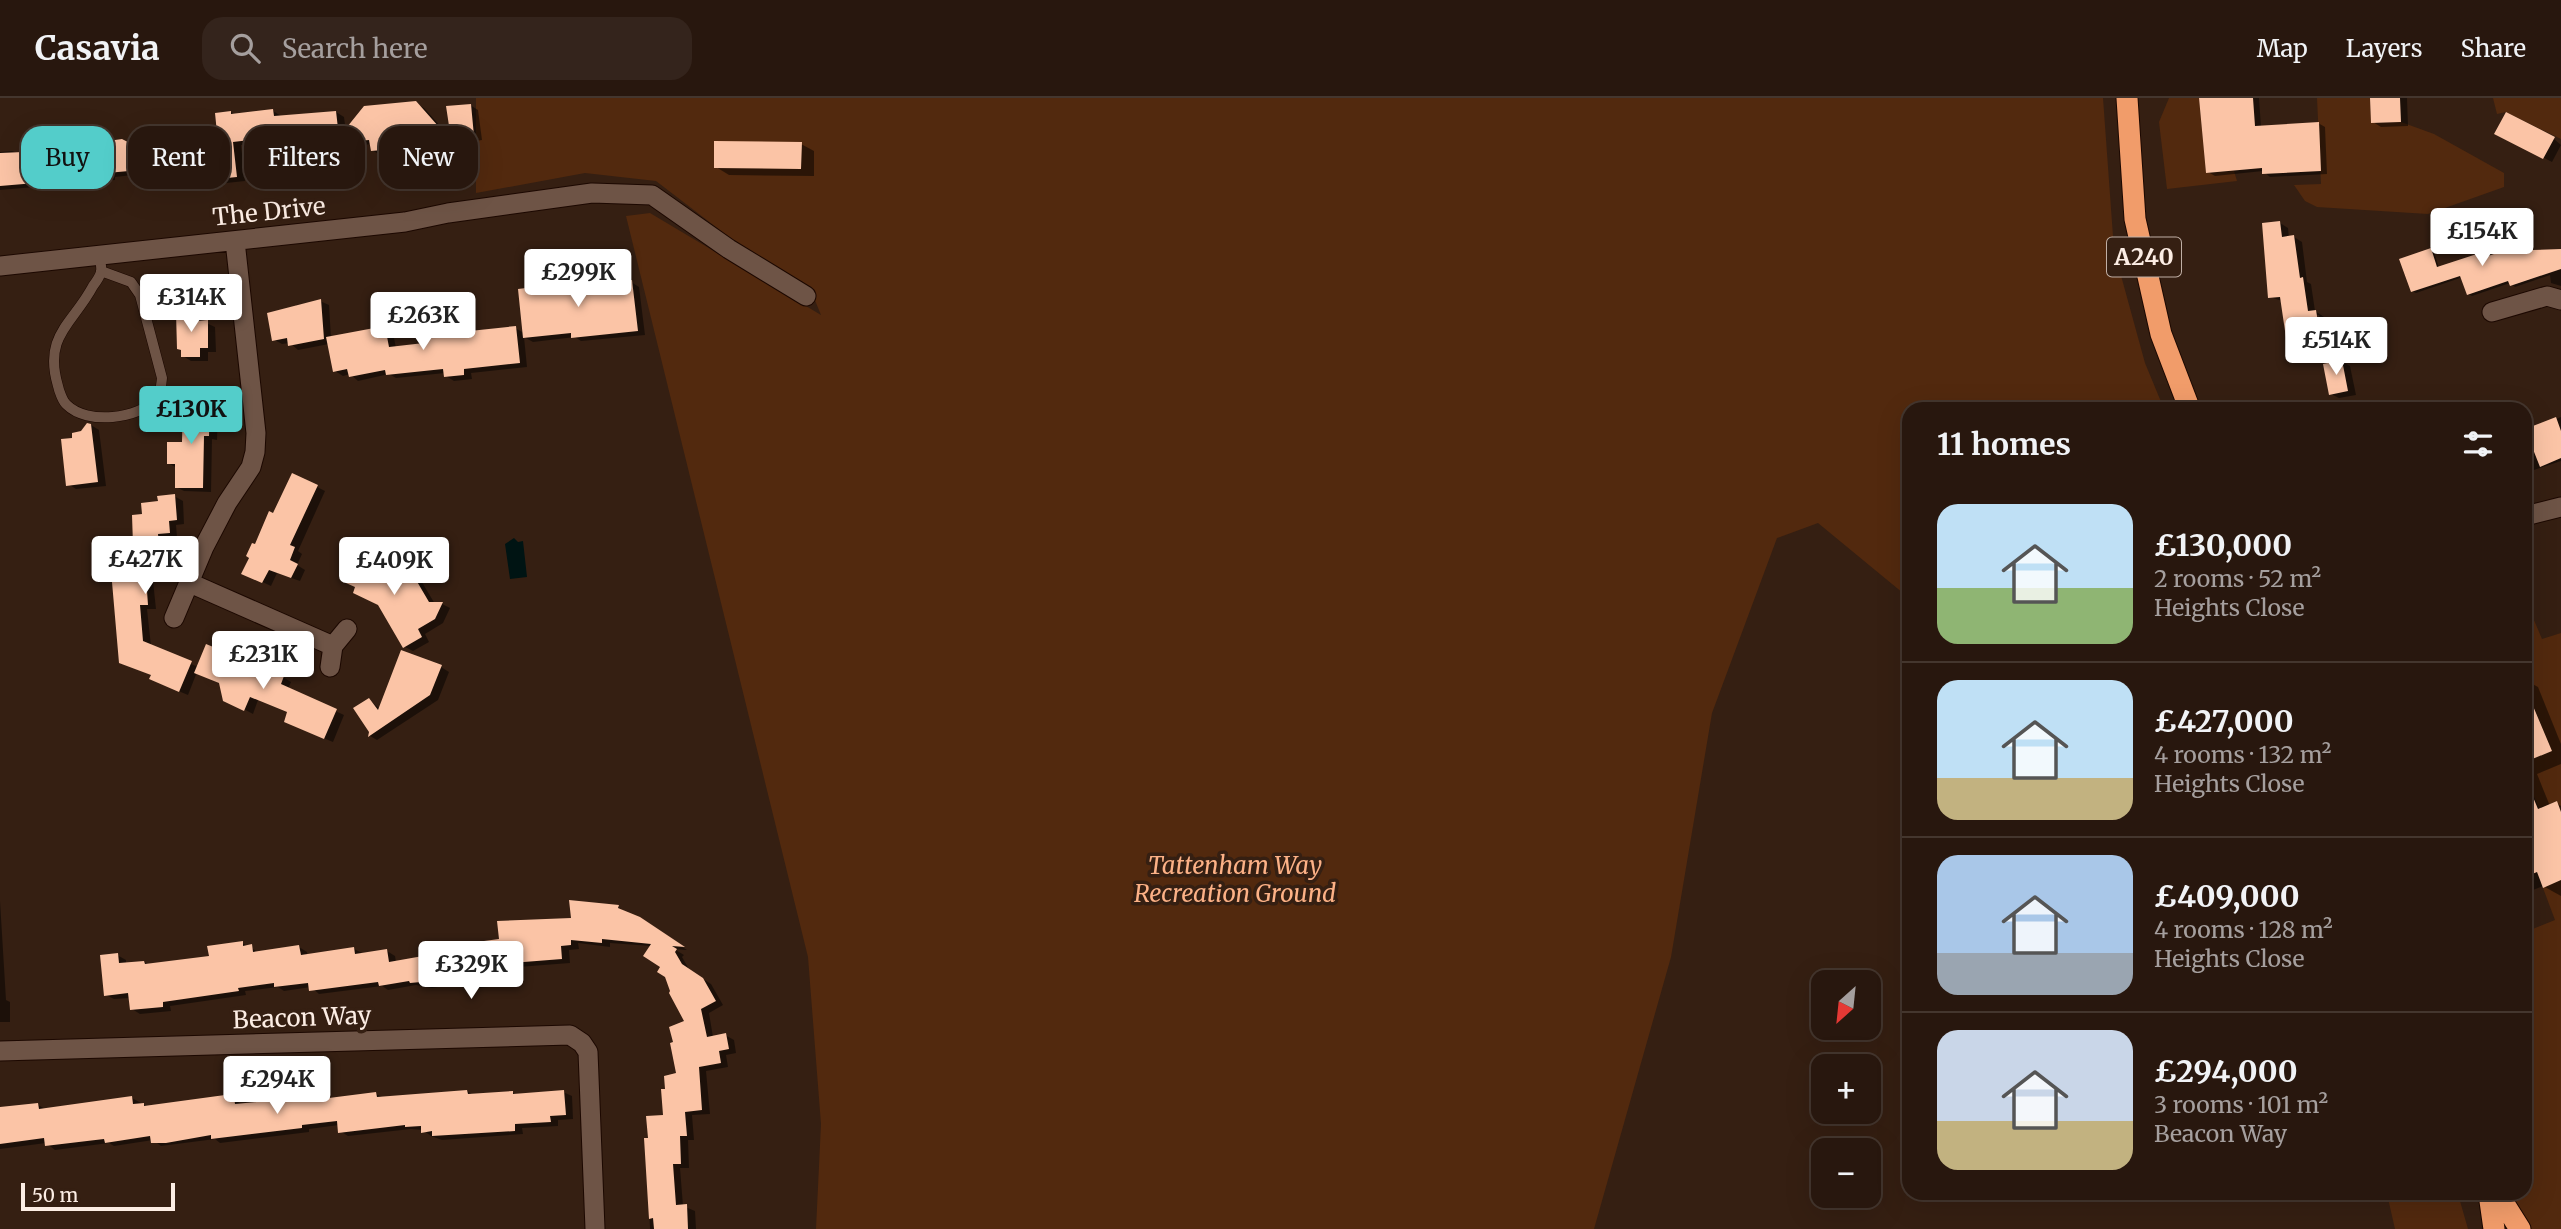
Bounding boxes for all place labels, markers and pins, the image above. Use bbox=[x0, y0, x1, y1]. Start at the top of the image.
pin: £154K bbox=[2433, 208, 2531, 268]
pin: £299K bbox=[529, 250, 627, 309]
pin: £314K bbox=[142, 274, 240, 334]
pin: £263K bbox=[374, 292, 472, 352]
pin: £514K bbox=[2287, 317, 2385, 377]
pin: £130K bbox=[142, 386, 240, 446]
pin: £427K bbox=[96, 536, 194, 596]
pin: £409K bbox=[345, 538, 443, 597]
pin: £231K bbox=[214, 632, 312, 691]
pin: £329K bbox=[422, 942, 520, 1001]
pin: £294K bbox=[228, 1056, 326, 1116]

